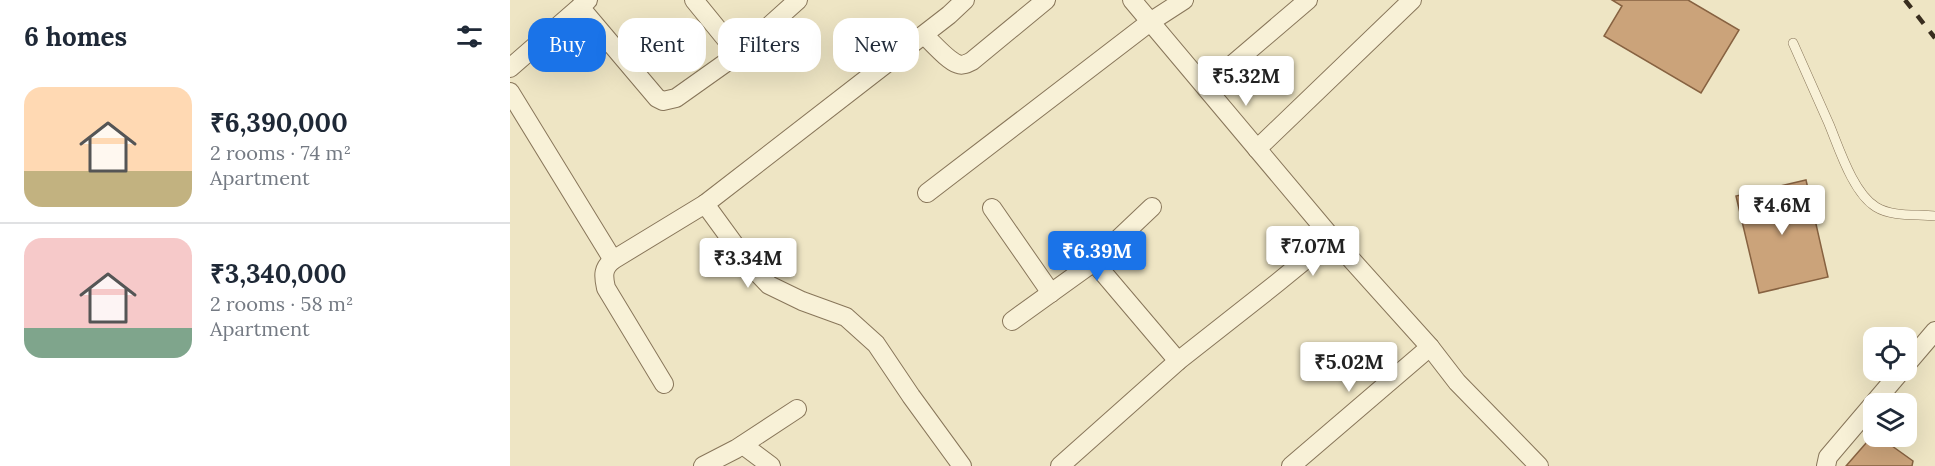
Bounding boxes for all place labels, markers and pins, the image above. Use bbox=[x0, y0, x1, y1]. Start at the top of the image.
pin: ₹5.32M bbox=[1197, 56, 1295, 107]
pin: ₹4.6M bbox=[1740, 185, 1824, 236]
pin: ₹7.07M bbox=[1264, 226, 1362, 277]
pin: ₹6.39M bbox=[1048, 231, 1146, 282]
pin: ₹3.34M bbox=[699, 238, 797, 289]
pin: ₹5.02M bbox=[1300, 342, 1398, 393]

